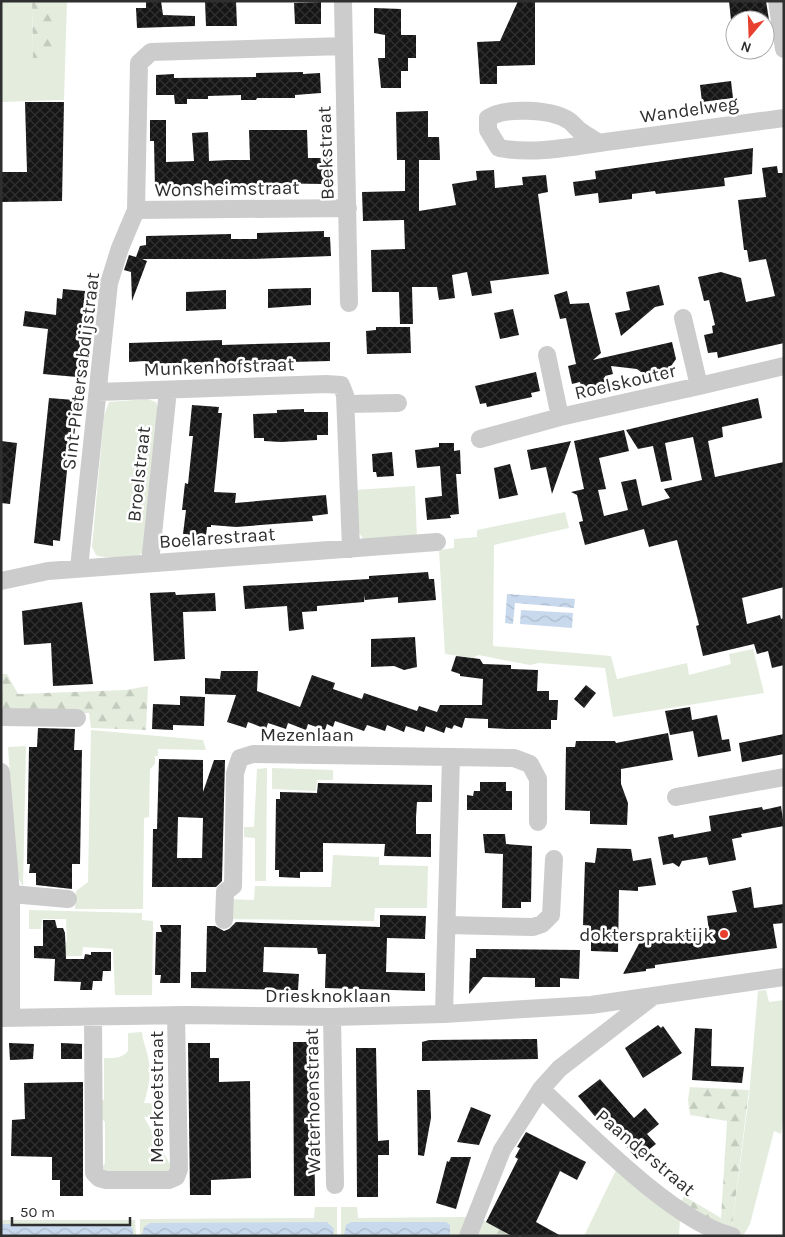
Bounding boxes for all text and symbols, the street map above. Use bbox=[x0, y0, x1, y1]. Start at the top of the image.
north arrow bbox=[725, 10, 775, 60]
text: N bbox=[738, 37, 753, 56]
street label: Wandelweg bbox=[639, 92, 740, 128]
street label: Beekstraat bbox=[313, 106, 339, 200]
street label: Wonsheimstraat bbox=[154, 177, 300, 201]
street label: Sint-Pietersabdijstraat bbox=[58, 271, 104, 471]
street label: Munkenhofstraat bbox=[143, 353, 295, 381]
street label: Roelskouter bbox=[572, 360, 678, 404]
street label: Broelstraat bbox=[123, 425, 155, 523]
street label: Boelarestraat bbox=[158, 523, 276, 553]
street label: Mezenlaan bbox=[260, 724, 354, 746]
place label: dokterspraktijk bbox=[579, 924, 714, 946]
marker: dokterspraktijk bbox=[718, 928, 730, 940]
street label: Driesknoklaan bbox=[265, 985, 391, 1007]
street label: Waterhoenstraat bbox=[301, 1028, 325, 1174]
street label: Meerkoetstraat bbox=[146, 1031, 168, 1163]
street label: Paanderstraat bbox=[591, 1105, 699, 1201]
scale bar bbox=[12, 1194, 130, 1226]
text: 50 m bbox=[20, 1203, 55, 1221]

